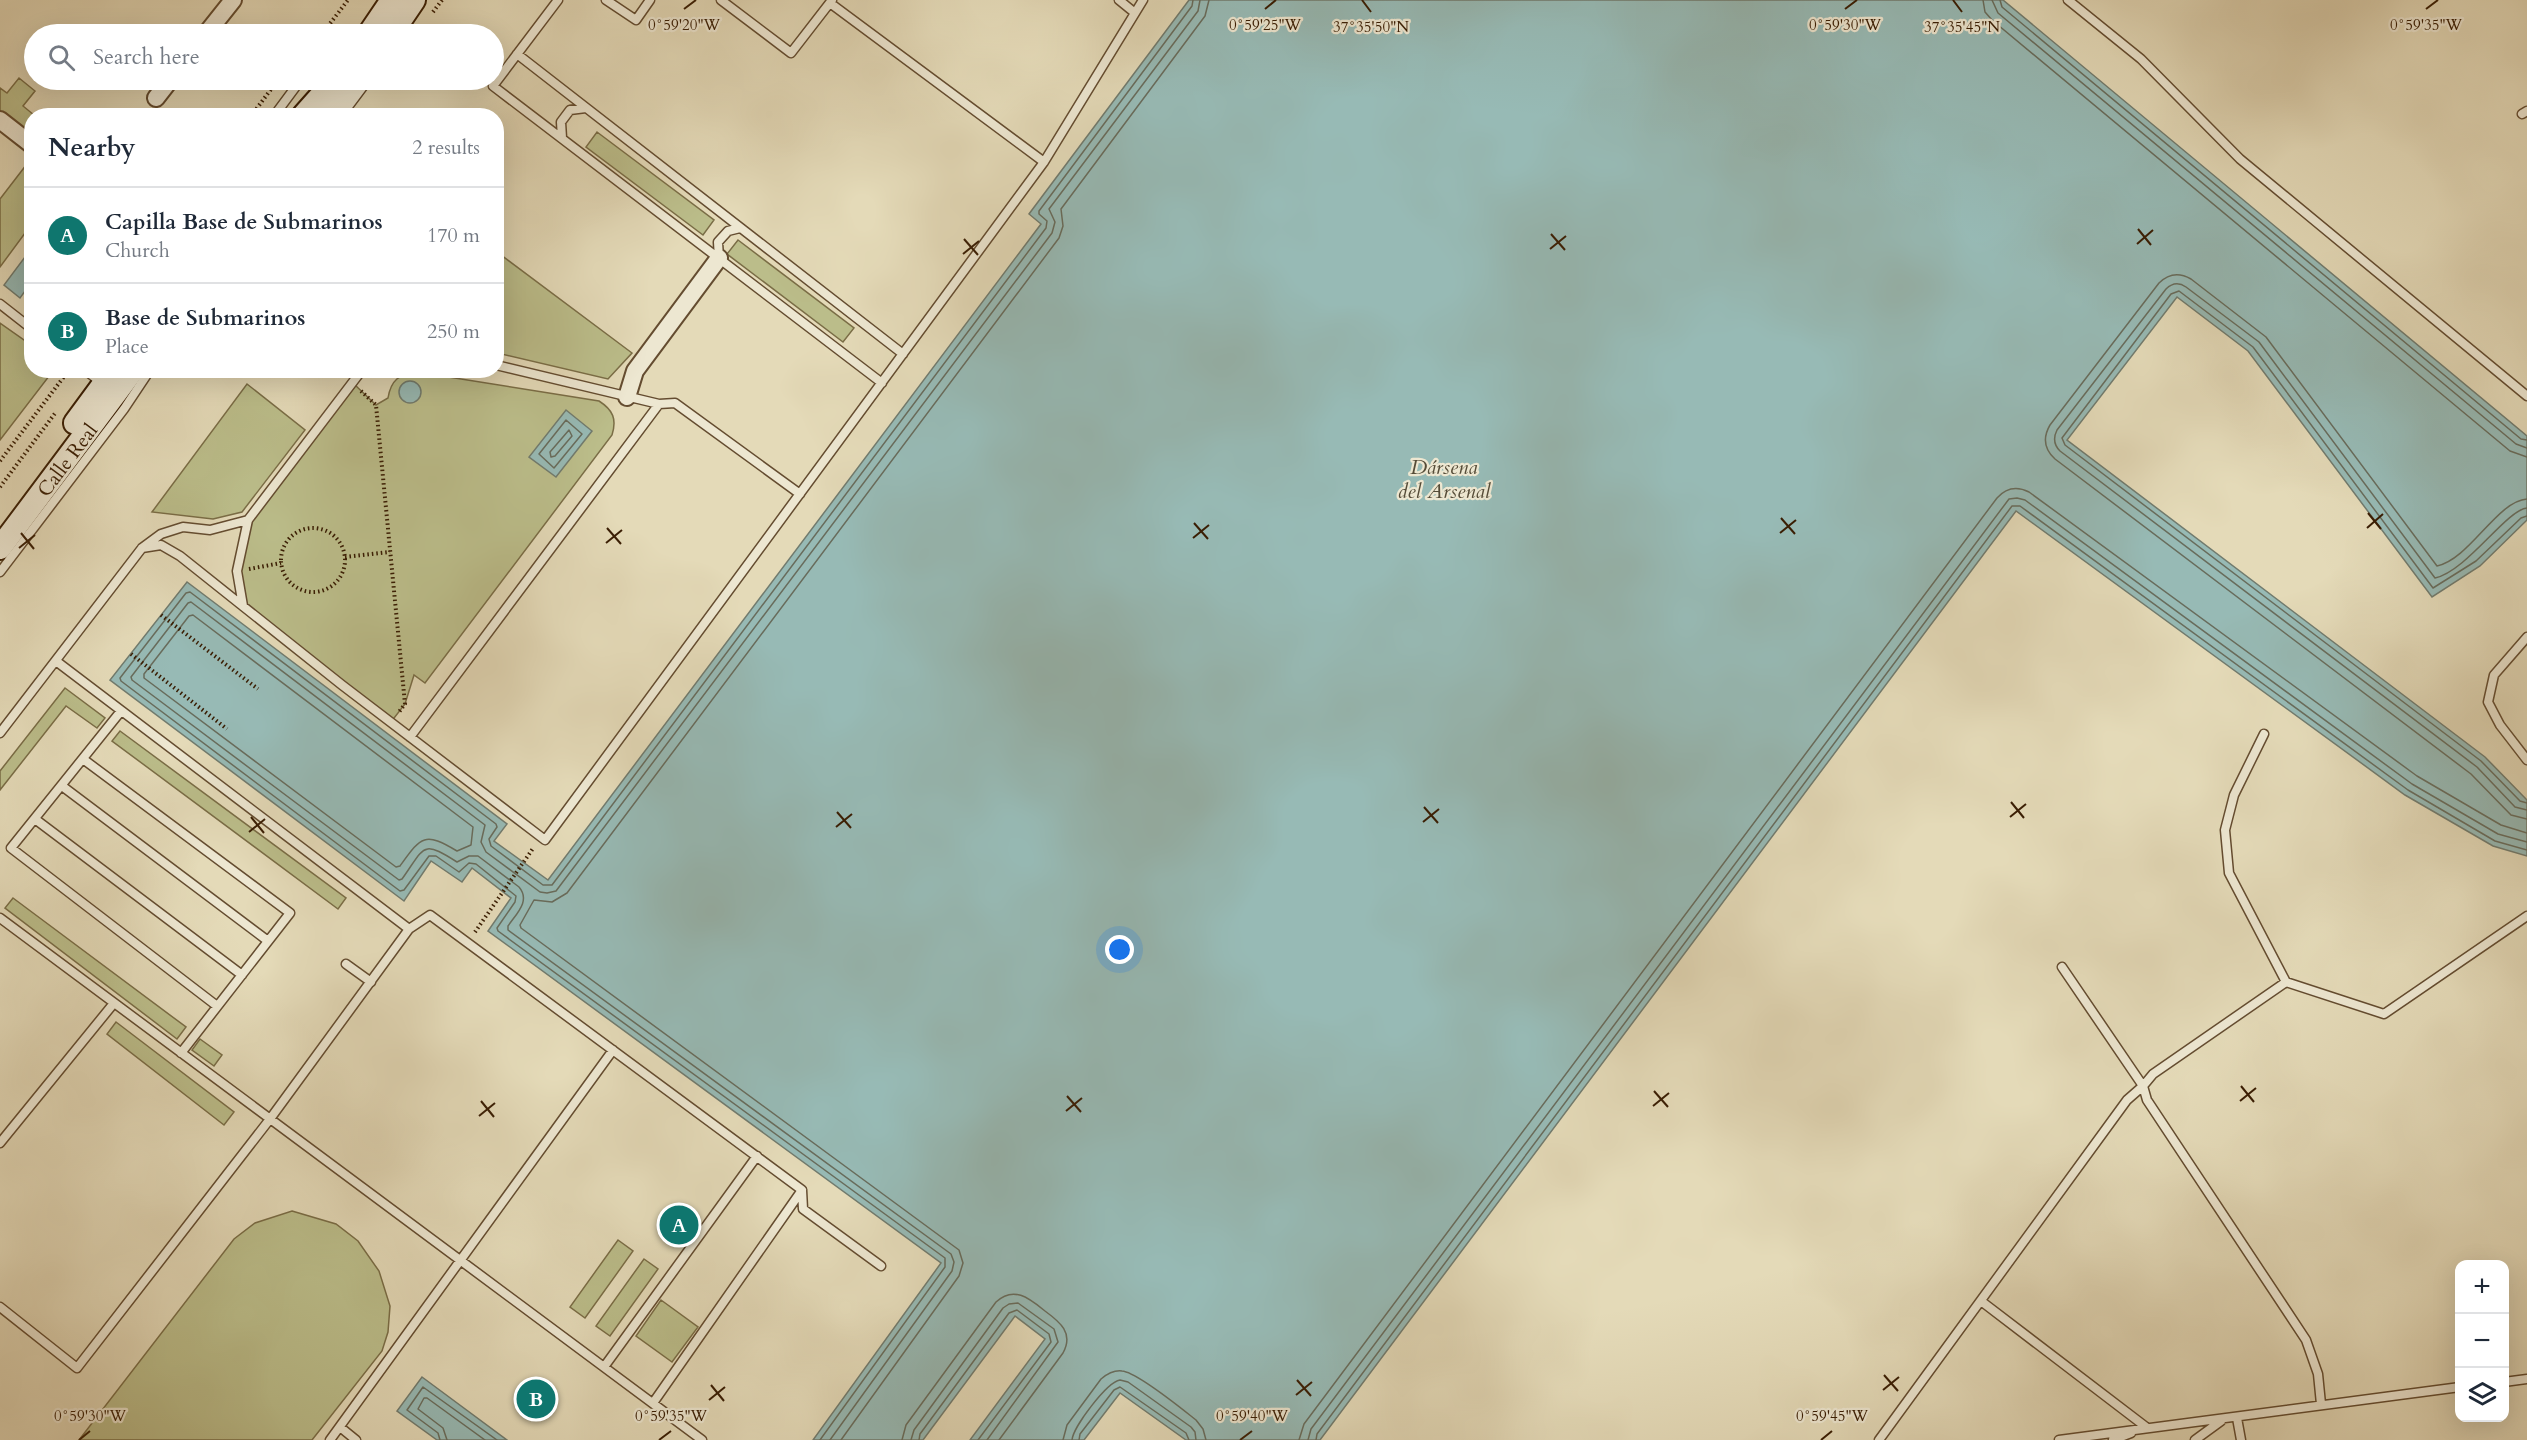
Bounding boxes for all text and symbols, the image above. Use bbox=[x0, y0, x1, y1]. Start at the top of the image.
text: 0°59'20"W bbox=[648, 15, 721, 35]
text: 0°59'25"W bbox=[1229, 15, 1302, 35]
text: 0°59'30"W bbox=[1809, 15, 1882, 35]
text: 0°59'35"W bbox=[2390, 15, 2463, 35]
text: 37°35'50"N bbox=[1333, 17, 1409, 37]
text: 37°35'45"N bbox=[1924, 17, 2000, 37]
search box bbox=[24, 24, 504, 90]
icon: search bbox=[45, 41, 78, 74]
text: Search here bbox=[93, 42, 200, 72]
text: Nearby bbox=[48, 130, 136, 165]
text: 2 results bbox=[412, 134, 480, 161]
text: Capilla Base de Submarinos bbox=[105, 207, 383, 237]
text: A bbox=[60, 222, 75, 249]
text: 170 m bbox=[427, 222, 480, 249]
text: Church bbox=[105, 237, 170, 264]
text: Base de Submarinos bbox=[105, 303, 305, 333]
text: B bbox=[60, 318, 75, 345]
text: 250 m bbox=[427, 318, 480, 345]
text: Place bbox=[105, 333, 149, 360]
street label: Calle Real bbox=[31, 418, 104, 502]
water label: Dársena del Arsenal bbox=[1397, 453, 1492, 506]
your location bbox=[1105, 935, 1134, 964]
pin: A bbox=[660, 1202, 698, 1248]
map controls bbox=[2455, 1260, 2509, 1422]
button: + bbox=[2455, 1260, 2509, 1314]
button: − bbox=[2455, 1314, 2509, 1368]
button: layers bbox=[2455, 1368, 2509, 1422]
pin: B bbox=[516, 1376, 556, 1422]
text: 0°59'30"W bbox=[54, 1406, 127, 1426]
text: 0°59'35"W bbox=[635, 1406, 708, 1426]
text: 0°59'40"W bbox=[1216, 1406, 1289, 1426]
text: 0°59'45"W bbox=[1796, 1406, 1869, 1426]

